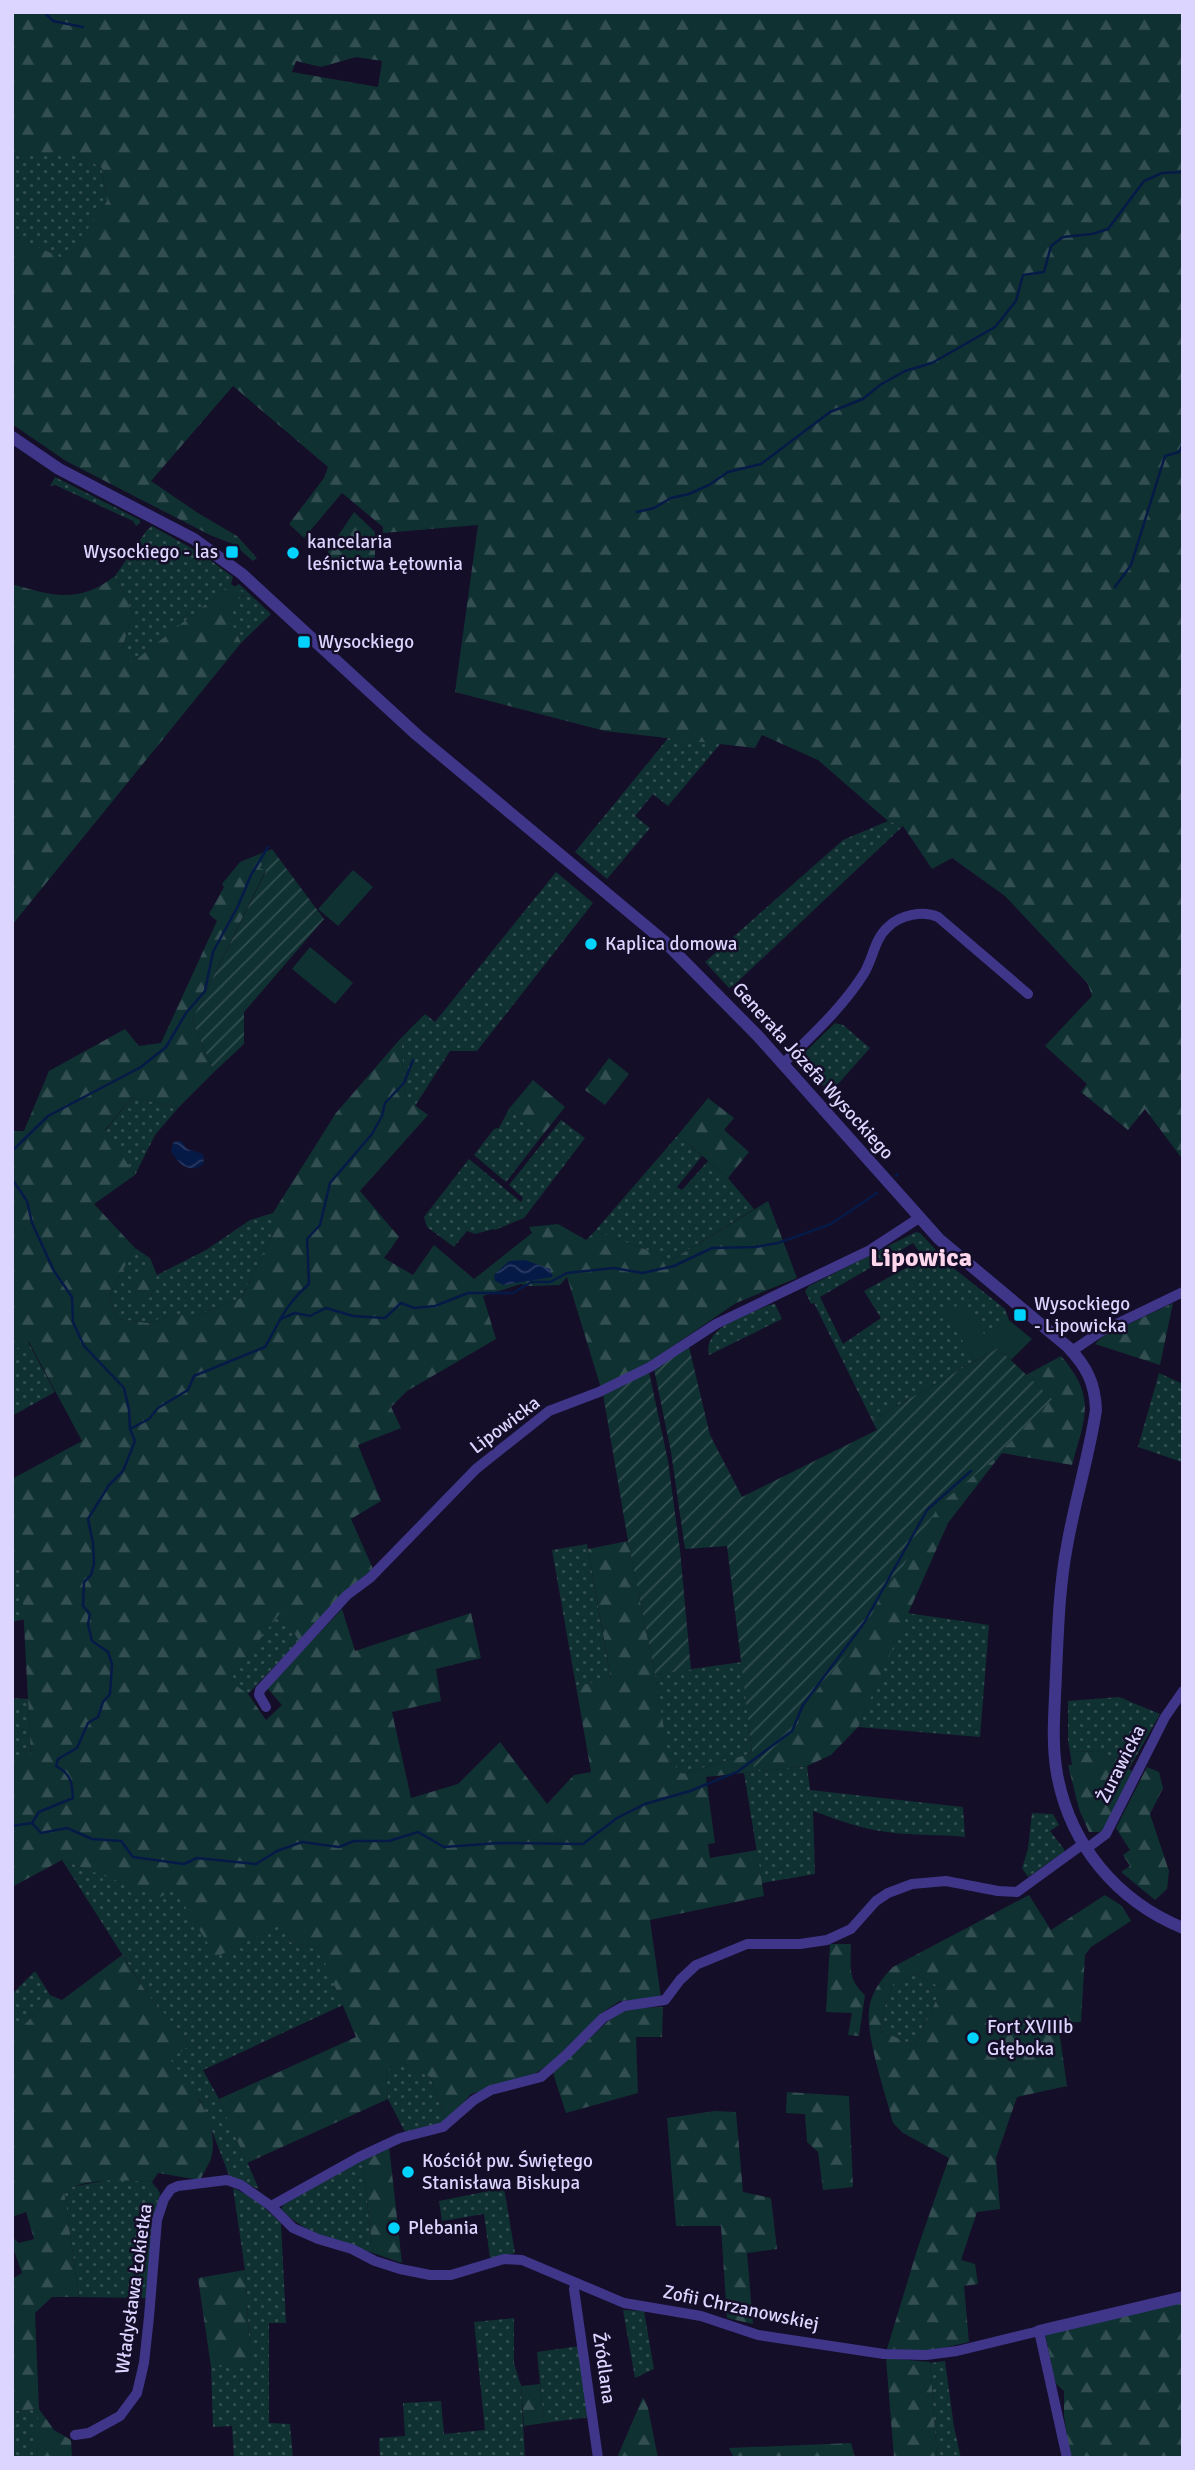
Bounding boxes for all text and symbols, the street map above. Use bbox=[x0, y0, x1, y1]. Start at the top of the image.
place label: kancelaria leśnictwa Łętownia bbox=[307, 530, 463, 576]
place label: Wysockiego - las bbox=[83, 540, 218, 564]
marker: Wysockiego - las bbox=[224, 544, 240, 560]
marker: kancelaria leśnictwa Łętownia bbox=[285, 545, 301, 561]
place label: Wysockiego bbox=[318, 630, 414, 654]
marker: Wysockiego bbox=[296, 634, 312, 650]
place label: Kaplica domowa bbox=[605, 932, 737, 956]
marker: Kaplica domowa bbox=[583, 936, 599, 952]
street label: Generała Józefa Wysockiego bbox=[727, 977, 899, 1165]
district label: Lipowica bbox=[870, 1242, 972, 1274]
place label: Wysockiego - Lipowicka bbox=[1034, 1292, 1130, 1338]
marker: Wysockiego - Lipowicka bbox=[1012, 1307, 1028, 1323]
street label: Lipowicka bbox=[465, 1391, 545, 1459]
street label: Żurawicka bbox=[1091, 1721, 1151, 1807]
place label: Fort XVIIIb Głęboka bbox=[987, 2015, 1073, 2061]
marker: Fort XVIIIb Głęboka bbox=[965, 2030, 981, 2046]
place label: Kościół pw. Świętego Stanisława Biskupa bbox=[422, 2149, 593, 2195]
marker: Kościół pw. Świętego Stanisława Biskupa bbox=[400, 2164, 416, 2180]
street label: Władysława Łokietka bbox=[110, 2202, 158, 2376]
place label: Plebania bbox=[408, 2216, 478, 2240]
marker: Plebania bbox=[386, 2220, 402, 2236]
street label: Zofii Chrzanowskiej bbox=[661, 2280, 821, 2336]
street label: Źródlana bbox=[587, 2331, 621, 2405]

